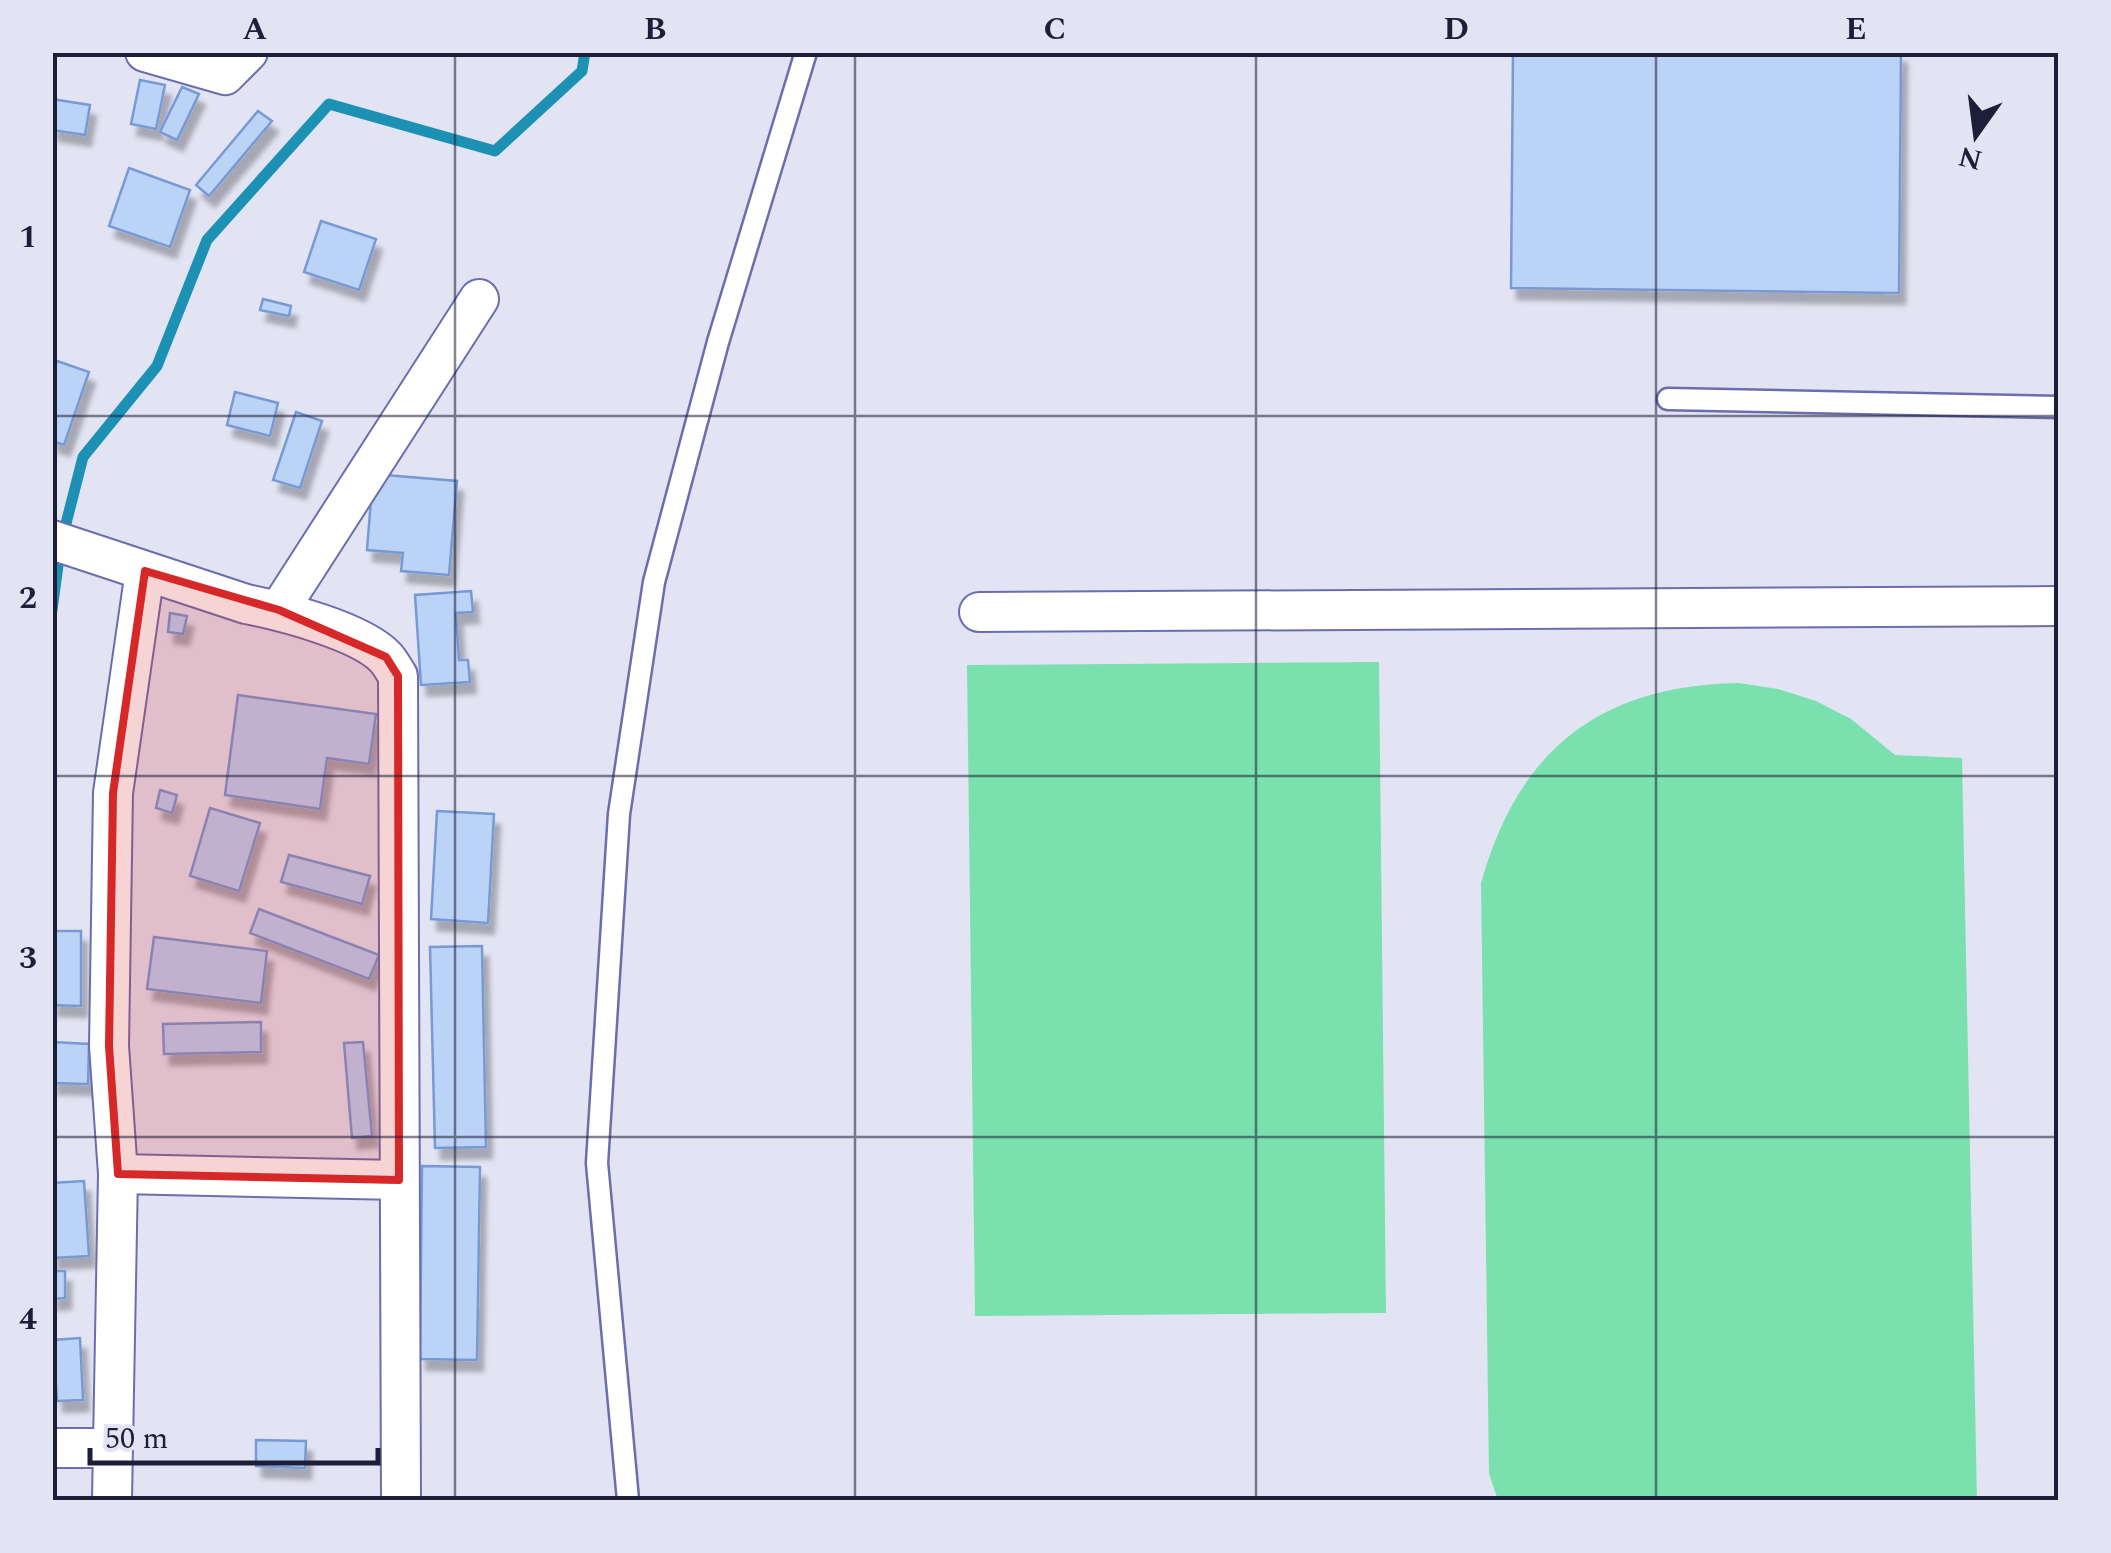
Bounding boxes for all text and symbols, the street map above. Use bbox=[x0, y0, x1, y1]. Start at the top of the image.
text: A bbox=[243, 5, 268, 54]
text: B bbox=[644, 5, 666, 54]
text: C bbox=[1044, 5, 1066, 54]
text: D bbox=[1443, 5, 1469, 54]
text: E bbox=[1845, 5, 1867, 54]
north arrow bbox=[1926, 85, 2026, 185]
text: N bbox=[1954, 134, 1987, 181]
text: 1 bbox=[19, 213, 37, 262]
text: 2 bbox=[19, 574, 37, 623]
text: 3 bbox=[19, 934, 37, 983]
text: 4 bbox=[19, 1295, 37, 1344]
scale bar bbox=[90, 1403, 378, 1465]
text: 50 m bbox=[105, 1416, 168, 1462]

